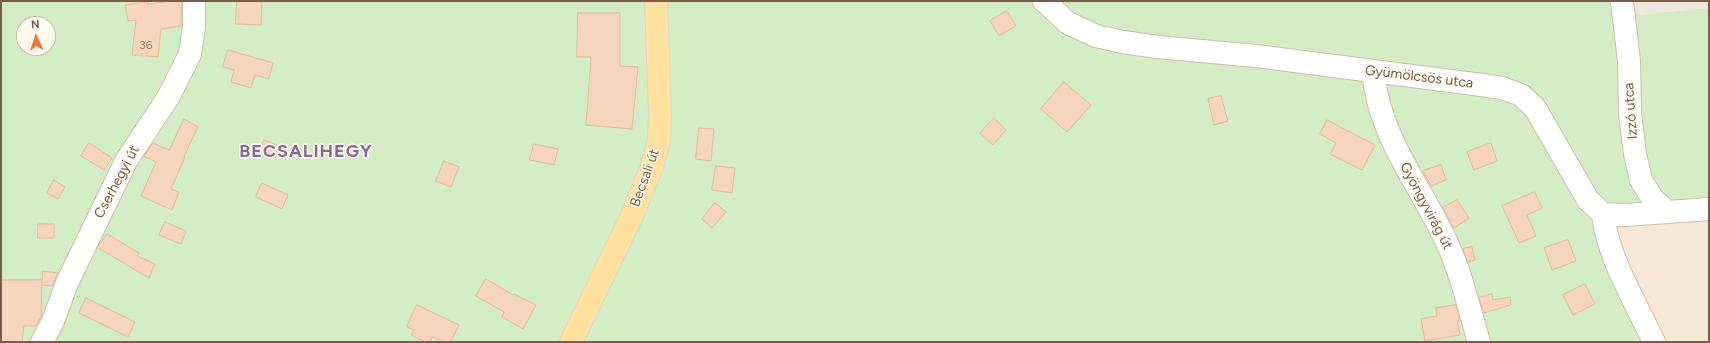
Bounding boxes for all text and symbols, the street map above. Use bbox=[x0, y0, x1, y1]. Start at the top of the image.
north arrow bbox=[16, 16, 56, 56]
text: N bbox=[31, 18, 40, 31]
house number: 36 bbox=[139, 38, 153, 52]
street label: Gyümölcsös utca bbox=[1364, 62, 1474, 92]
street label: Izzó utca bbox=[1621, 82, 1641, 140]
district label: BECSALIHEGY bbox=[239, 141, 373, 163]
street label: Cserhegyi út bbox=[91, 143, 143, 221]
street label: Becsali út bbox=[627, 147, 663, 209]
street label: Gyöngyvirág út bbox=[1396, 159, 1456, 253]

